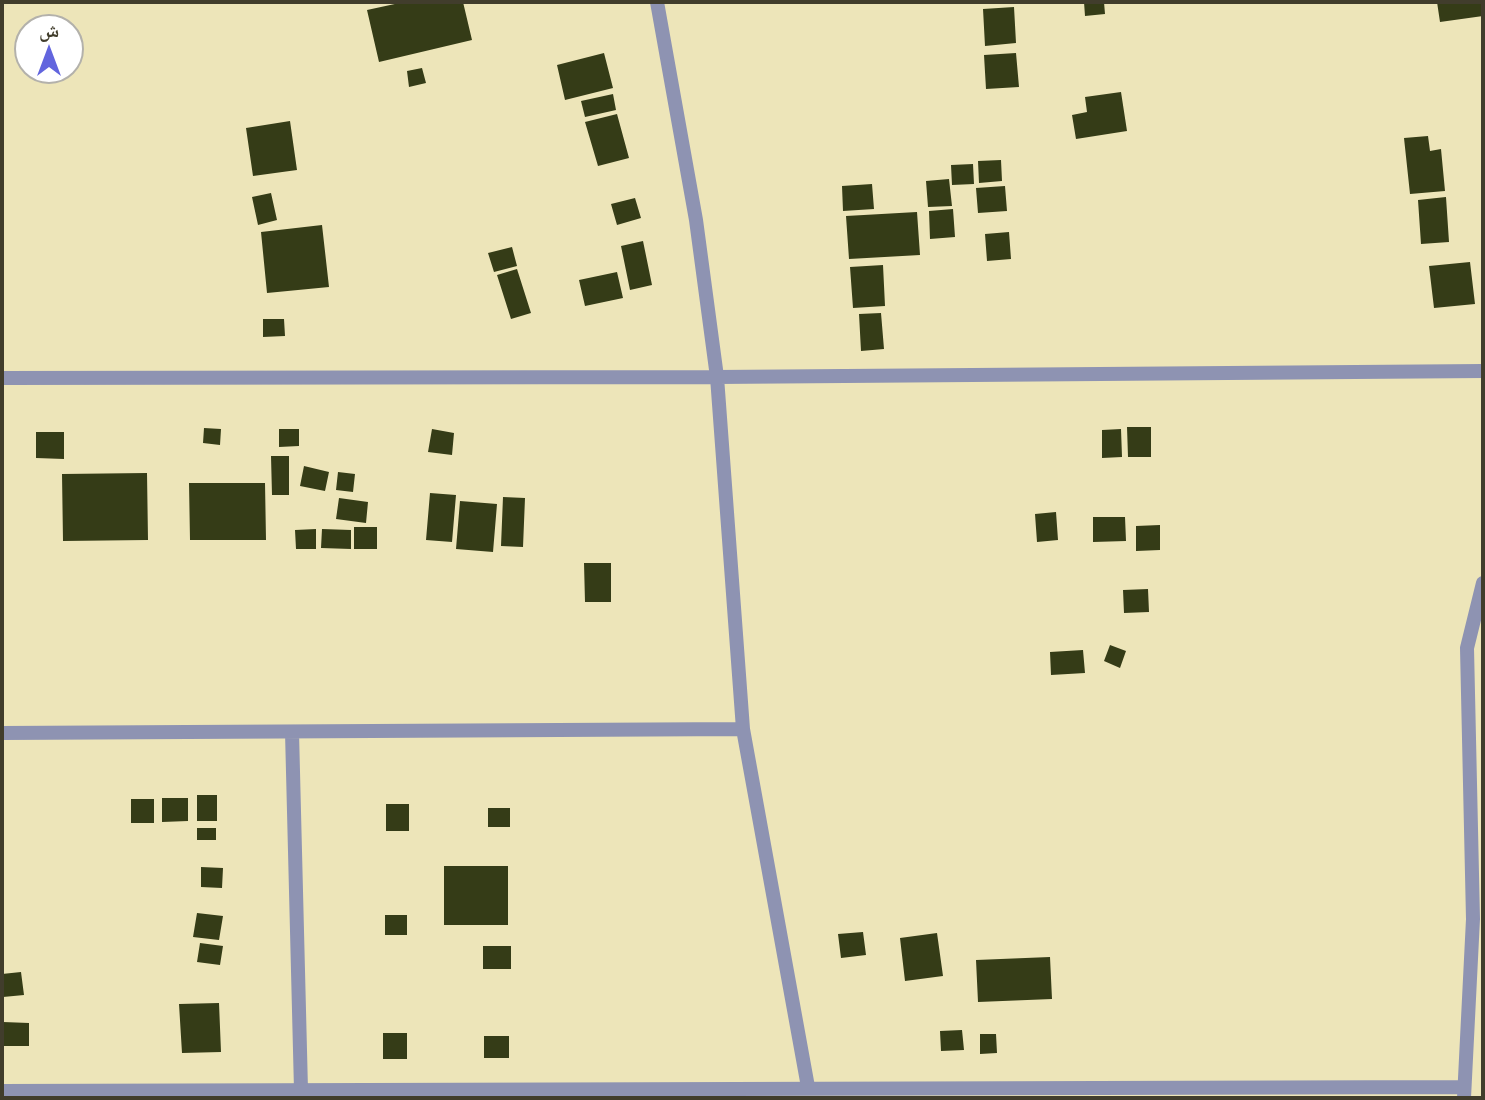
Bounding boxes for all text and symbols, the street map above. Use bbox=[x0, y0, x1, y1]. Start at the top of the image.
north arrow bbox=[14, 14, 84, 84]
text: ش bbox=[39, 18, 59, 42]

